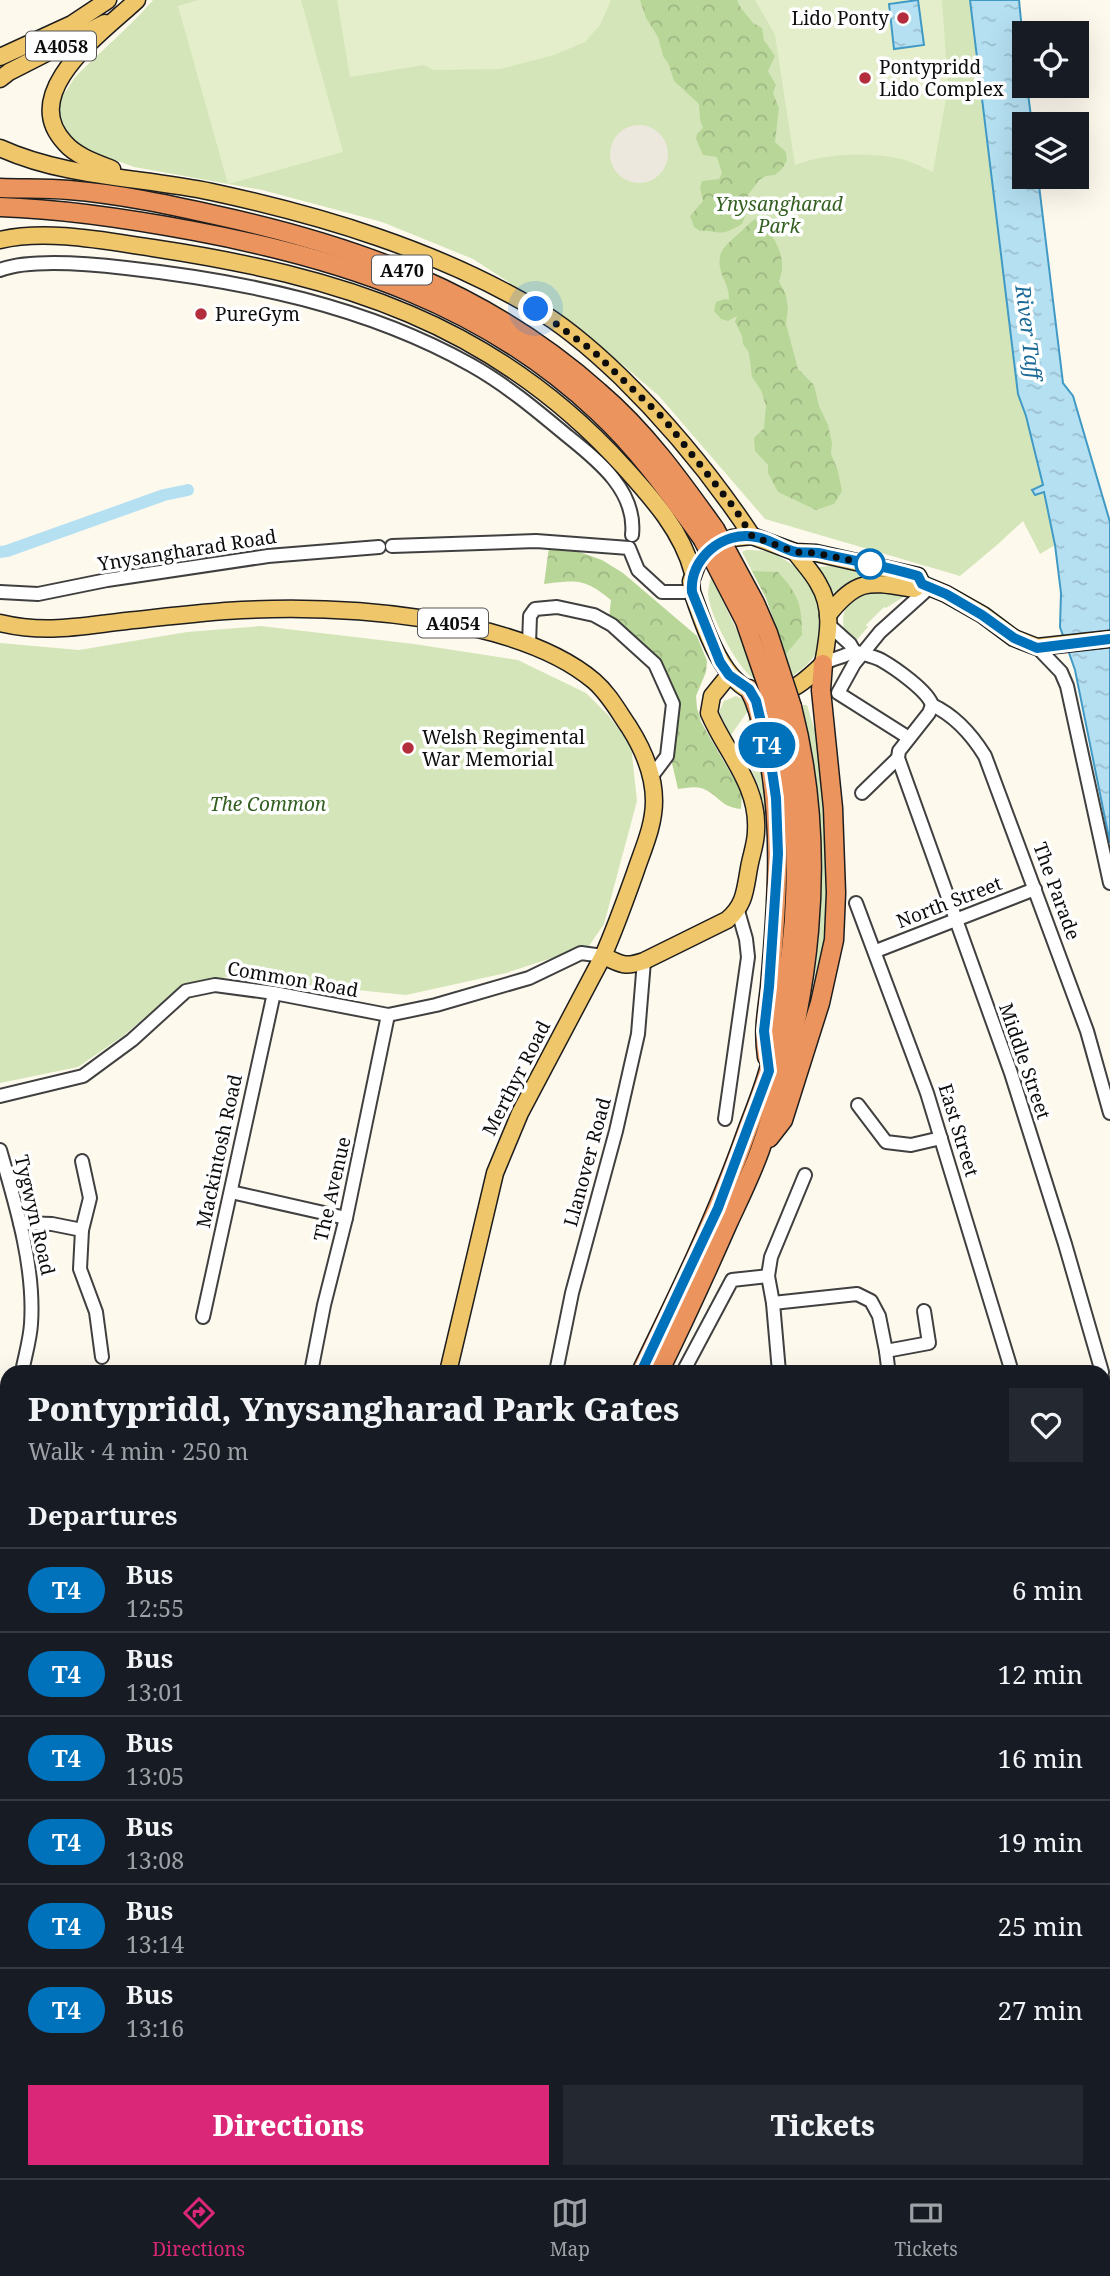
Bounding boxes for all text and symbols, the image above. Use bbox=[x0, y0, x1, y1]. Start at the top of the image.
place label: Lido Ponty bbox=[791, 5, 889, 31]
marker: Lido Ponty bbox=[895, 10, 911, 26]
map controls bbox=[1012, 21, 1089, 189]
button: locate bbox=[1012, 21, 1089, 98]
road number: A4058 bbox=[26, 32, 96, 60]
place label: Pontypridd Lido Complex bbox=[879, 54, 1004, 102]
marker: Pontypridd Lido Complex bbox=[857, 70, 873, 86]
button: layers bbox=[1012, 112, 1089, 189]
park label: Ynysangharad Park bbox=[715, 191, 844, 239]
road number: A470 bbox=[372, 256, 432, 284]
water label: River Taff bbox=[1009, 282, 1049, 385]
your location bbox=[518, 291, 553, 326]
place label: PureGym bbox=[215, 301, 300, 327]
marker: PureGym bbox=[193, 306, 209, 322]
street label: Ynysangharad Road bbox=[95, 523, 279, 577]
unlabelled marker bbox=[855, 549, 885, 579]
road number: A4054 bbox=[418, 608, 488, 638]
line badge: T4 bbox=[736, 722, 798, 768]
place label: Welsh Regimental War Memorial bbox=[422, 724, 585, 772]
text: T4 bbox=[752, 728, 782, 761]
marker: Welsh Regimental War Memorial bbox=[400, 740, 416, 756]
park label: The Common bbox=[210, 791, 327, 817]
street label: The Parade bbox=[1027, 839, 1087, 943]
street label: North Street bbox=[892, 870, 1006, 934]
street label: Common Road bbox=[225, 955, 361, 1003]
street label: Middle Street bbox=[993, 999, 1057, 1123]
street label: Merthyr Road bbox=[476, 1016, 556, 1140]
street label: Mackintosh Road bbox=[190, 1072, 248, 1230]
street label: East Street bbox=[933, 1080, 986, 1180]
street label: Llanover Road bbox=[557, 1094, 617, 1229]
street label: The Avenue bbox=[307, 1134, 357, 1244]
street label: Tygwyn Road bbox=[9, 1152, 62, 1278]
text: Pontypridd, Ynysangharad Park Gates bbox=[28, 1386, 679, 1431]
button: heart bbox=[1009, 1388, 1083, 1462]
text: Walk · 4 min · 250 m bbox=[28, 1435, 248, 1467]
text: Departures bbox=[28, 1497, 178, 1533]
text: Bus bbox=[126, 1556, 173, 1592]
text: 6 min bbox=[1012, 1572, 1083, 1608]
text: T4 bbox=[52, 1573, 81, 1606]
text: 12:55 bbox=[126, 1592, 184, 1624]
text: Bus bbox=[126, 1640, 173, 1676]
text: 12 min bbox=[998, 1656, 1083, 1692]
text: T4 bbox=[52, 1657, 81, 1690]
text: 13:01 bbox=[126, 1676, 184, 1708]
text: Bus bbox=[126, 1724, 173, 1760]
text: 16 min bbox=[998, 1740, 1083, 1776]
text: T4 bbox=[52, 1741, 81, 1774]
text: 13:05 bbox=[126, 1760, 184, 1792]
text: Bus bbox=[126, 1808, 173, 1844]
text: 19 min bbox=[998, 1824, 1083, 1860]
text: T4 bbox=[52, 1825, 81, 1858]
text: 13:08 bbox=[126, 1844, 184, 1876]
text: Bus bbox=[126, 1892, 173, 1928]
text: 25 min bbox=[998, 1908, 1083, 1944]
text: T4 bbox=[52, 1909, 81, 1942]
text: 13:14 bbox=[126, 1928, 184, 1960]
text: Bus bbox=[126, 1976, 173, 2012]
text: 27 min bbox=[998, 1992, 1083, 2028]
text: T4 bbox=[52, 1993, 81, 2026]
text: 13:16 bbox=[126, 2012, 184, 2044]
button: Directions bbox=[28, 2085, 549, 2165]
button: Tickets bbox=[563, 2085, 1083, 2165]
tab: Directions bbox=[152, 2194, 245, 2262]
tab: Map bbox=[550, 2194, 590, 2262]
tab: Tickets bbox=[894, 2194, 958, 2262]

